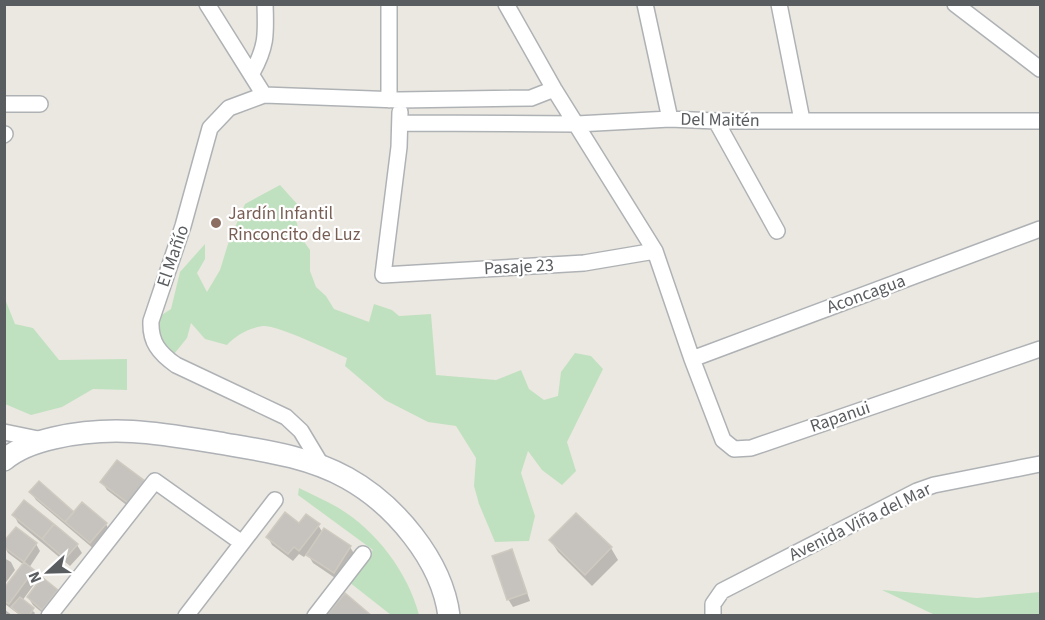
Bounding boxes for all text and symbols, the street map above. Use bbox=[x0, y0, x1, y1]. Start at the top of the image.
street label: Del Maitén bbox=[680, 107, 760, 133]
place label: Jardín Infantil Rinconcito de Luz bbox=[228, 201, 361, 247]
marker: Jardín Infantil Rinconcito de Luz bbox=[209, 216, 223, 230]
street label: El Mañío bbox=[151, 222, 195, 290]
street label: Pasaje 23 bbox=[483, 253, 555, 281]
street label: Aconcagua bbox=[823, 268, 909, 320]
street label: Rapanui bbox=[807, 395, 873, 439]
street label: Avenida Viña del Mar bbox=[785, 476, 936, 567]
north arrow bbox=[18, 542, 78, 602]
text: N bbox=[23, 568, 47, 586]

